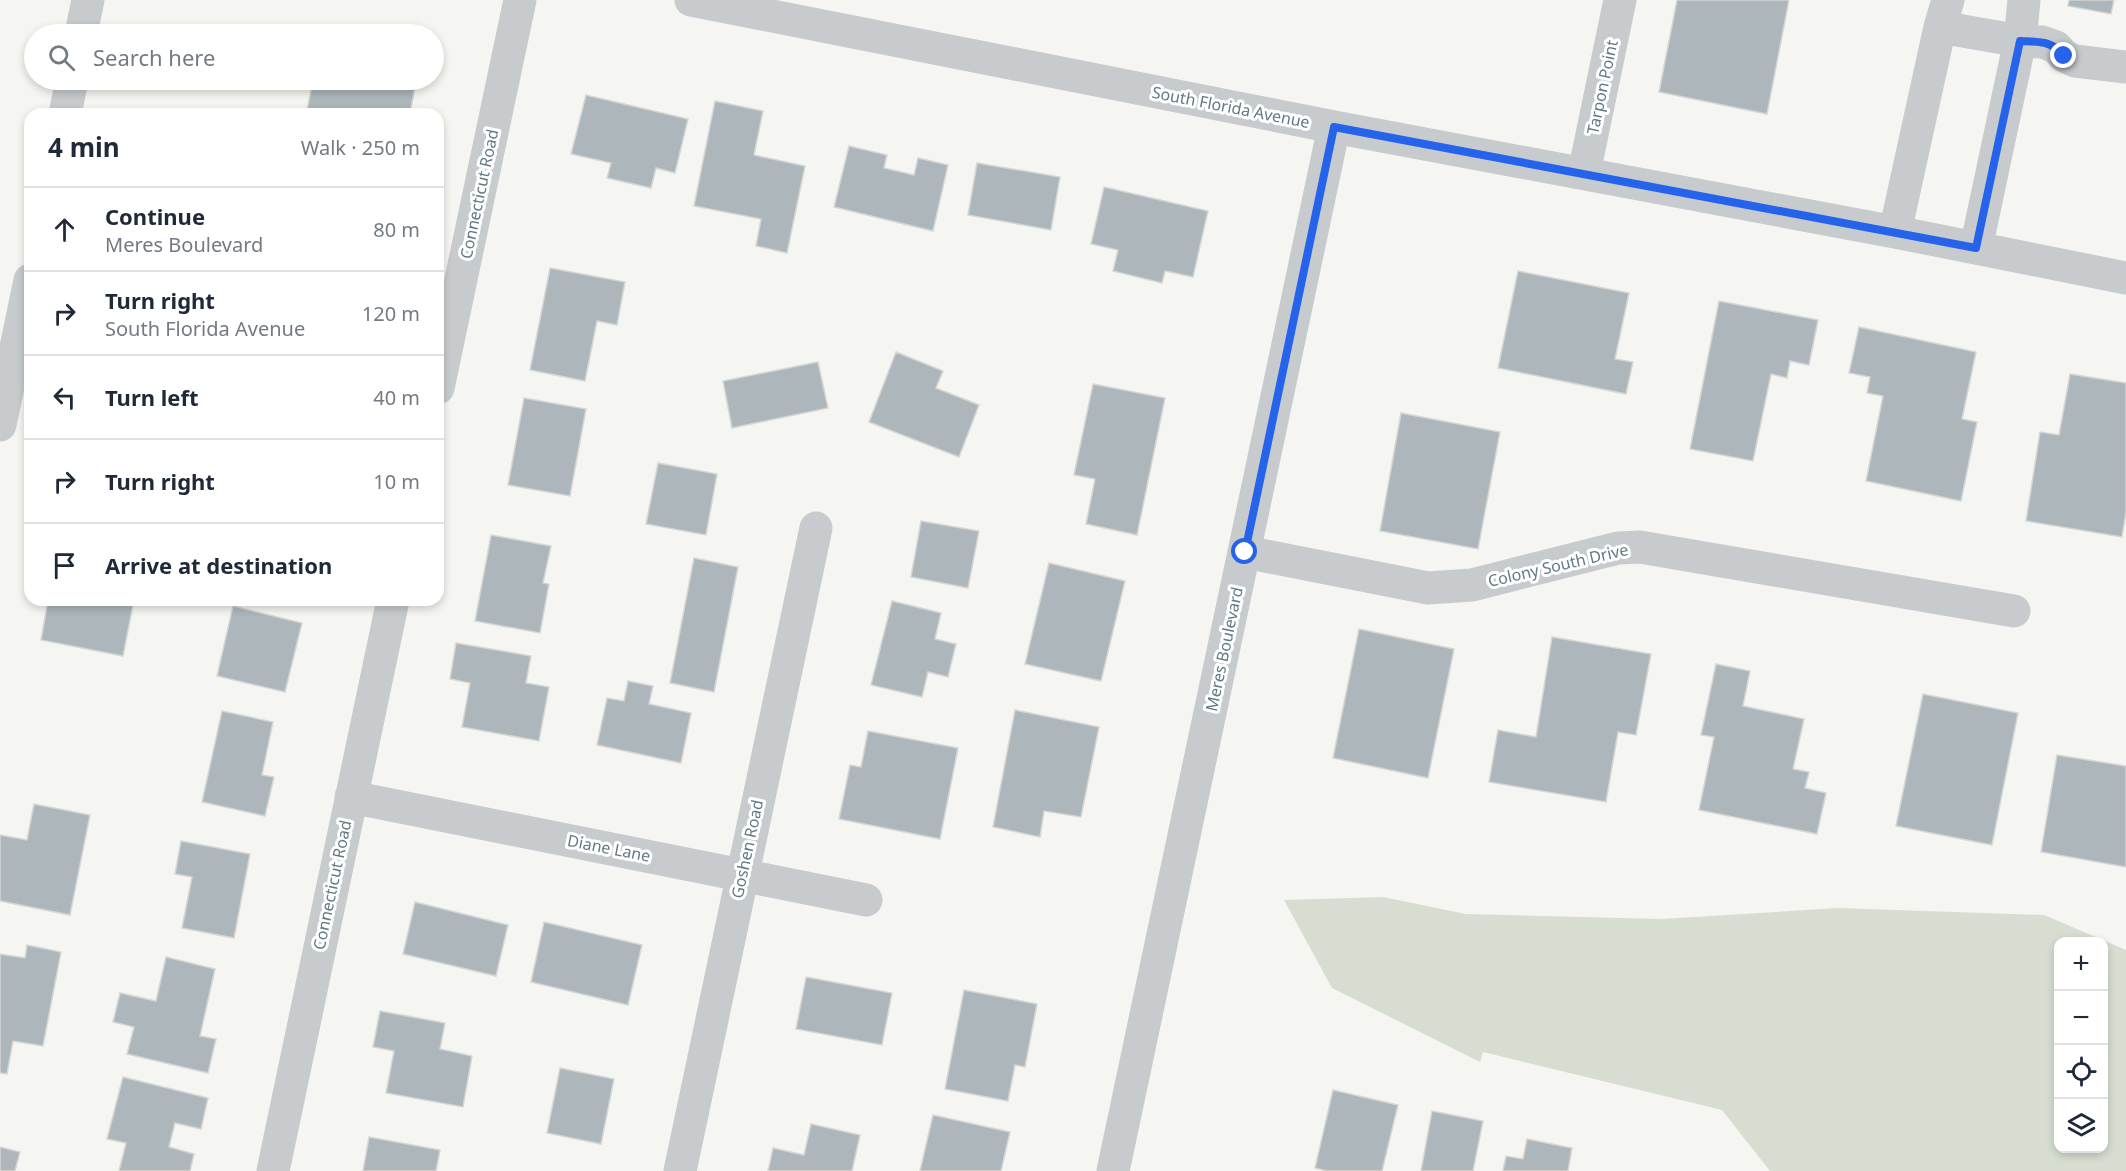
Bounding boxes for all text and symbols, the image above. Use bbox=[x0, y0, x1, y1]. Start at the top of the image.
search box bbox=[24, 24, 444, 90]
street label: Tarpon Point bbox=[1581, 38, 1623, 136]
icon: search bbox=[45, 41, 78, 74]
text: Search here bbox=[93, 42, 215, 72]
route end bbox=[2050, 42, 2076, 68]
street label: South Florida Avenue bbox=[1150, 81, 1312, 133]
street label: Connecticut Road bbox=[455, 127, 503, 261]
text: 4 min bbox=[48, 129, 120, 165]
text: Walk · 250 m bbox=[301, 134, 420, 161]
text: Continue bbox=[105, 201, 205, 231]
icon: ahead bbox=[48, 213, 81, 246]
text: 80 m bbox=[373, 216, 420, 243]
text: Meres Boulevard bbox=[105, 231, 263, 258]
text: Turn right bbox=[105, 285, 215, 315]
icon: right bbox=[48, 297, 81, 330]
text: 120 m bbox=[362, 300, 420, 327]
text: South Florida Avenue bbox=[105, 315, 305, 342]
icon: left bbox=[48, 381, 81, 414]
text: Turn left bbox=[105, 382, 199, 412]
text: 40 m bbox=[373, 384, 420, 411]
icon: right bbox=[48, 465, 81, 498]
text: Turn right bbox=[105, 466, 215, 496]
text: 10 m bbox=[373, 468, 420, 495]
route start bbox=[1231, 538, 1257, 564]
street label: Colony South Drive bbox=[1486, 538, 1630, 592]
icon: arrive bbox=[48, 549, 81, 582]
text: Arrive at destination bbox=[105, 550, 332, 580]
street label: Meres Boulevard bbox=[1200, 585, 1248, 713]
street label: Goshen Road bbox=[726, 798, 768, 900]
street label: Connecticut Road bbox=[308, 818, 356, 952]
street label: Diane Lane bbox=[566, 829, 652, 867]
map controls bbox=[2054, 937, 2108, 1153]
button: + bbox=[2054, 937, 2108, 991]
button: − bbox=[2054, 991, 2108, 1045]
button: locate bbox=[2054, 1045, 2108, 1099]
button: layers bbox=[2054, 1099, 2108, 1153]

